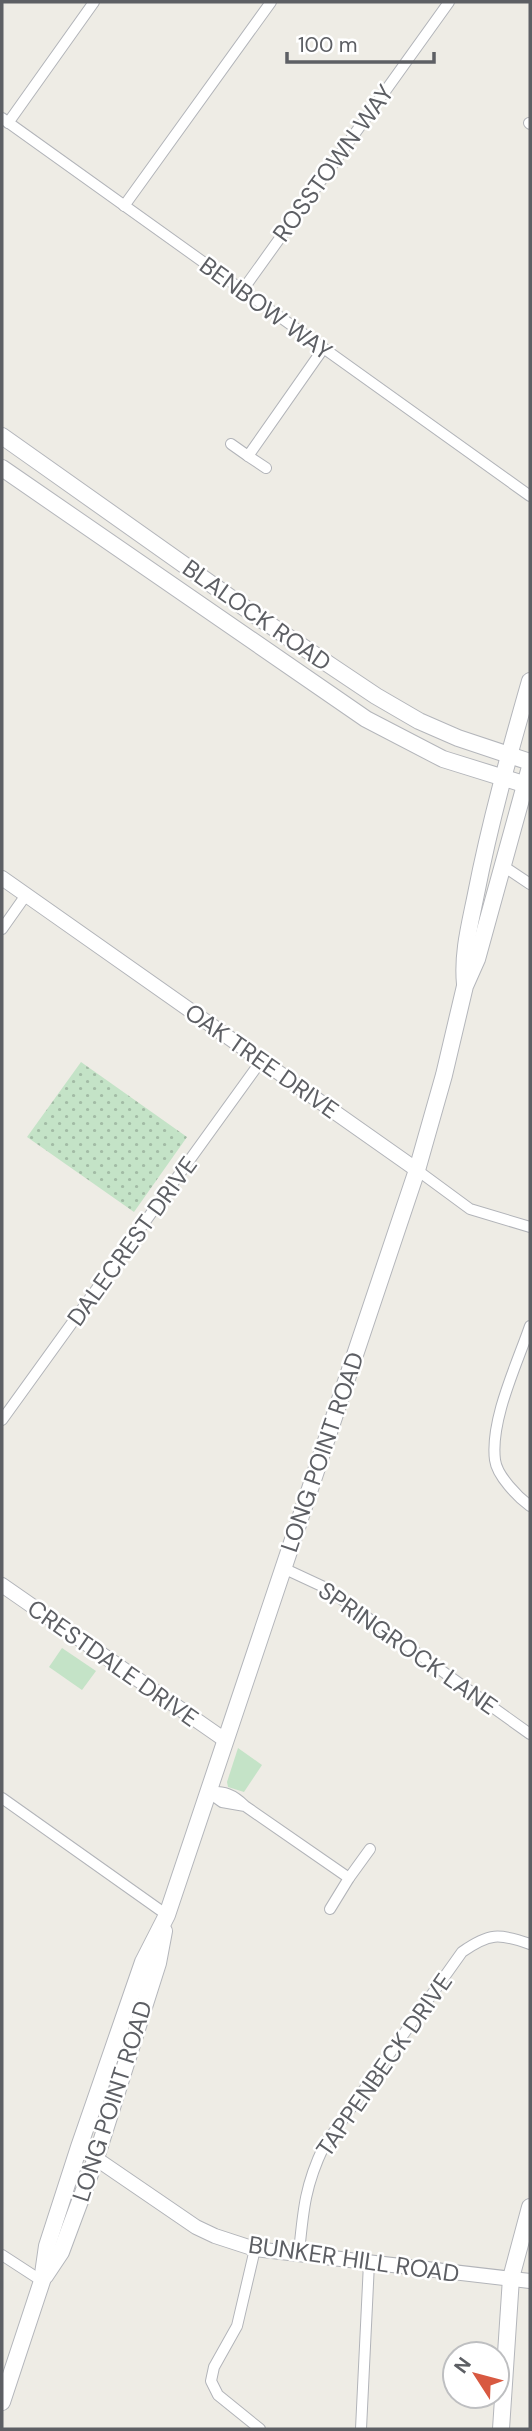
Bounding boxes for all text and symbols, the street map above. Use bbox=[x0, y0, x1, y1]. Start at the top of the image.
scale bar bbox=[287, 21, 434, 65]
text: 100 m bbox=[298, 31, 358, 59]
street label: ROSSTOWN WAY bbox=[266, 78, 400, 248]
street label: BENBOW WAY bbox=[194, 250, 338, 367]
street label: BLALOCK ROAD bbox=[177, 552, 337, 678]
street label: OAK TREE DRIVE bbox=[179, 996, 345, 1126]
street label: DALECREST DRIVE bbox=[60, 1150, 204, 1332]
street label: LONG POINT ROAD bbox=[273, 1348, 371, 1556]
street label: SPRINGROCK LANE bbox=[312, 1575, 504, 1721]
street label: CRESTDALE DRIVE bbox=[21, 1592, 205, 1734]
street label: TAPPENBECK DRIVE bbox=[309, 1967, 459, 2163]
street label: LONG POINT ROAD bbox=[65, 1997, 159, 2205]
street label: BUNKER HILL ROAD bbox=[247, 2229, 461, 2289]
north arrow bbox=[441, 2340, 511, 2410]
text: N bbox=[448, 2352, 477, 2378]

